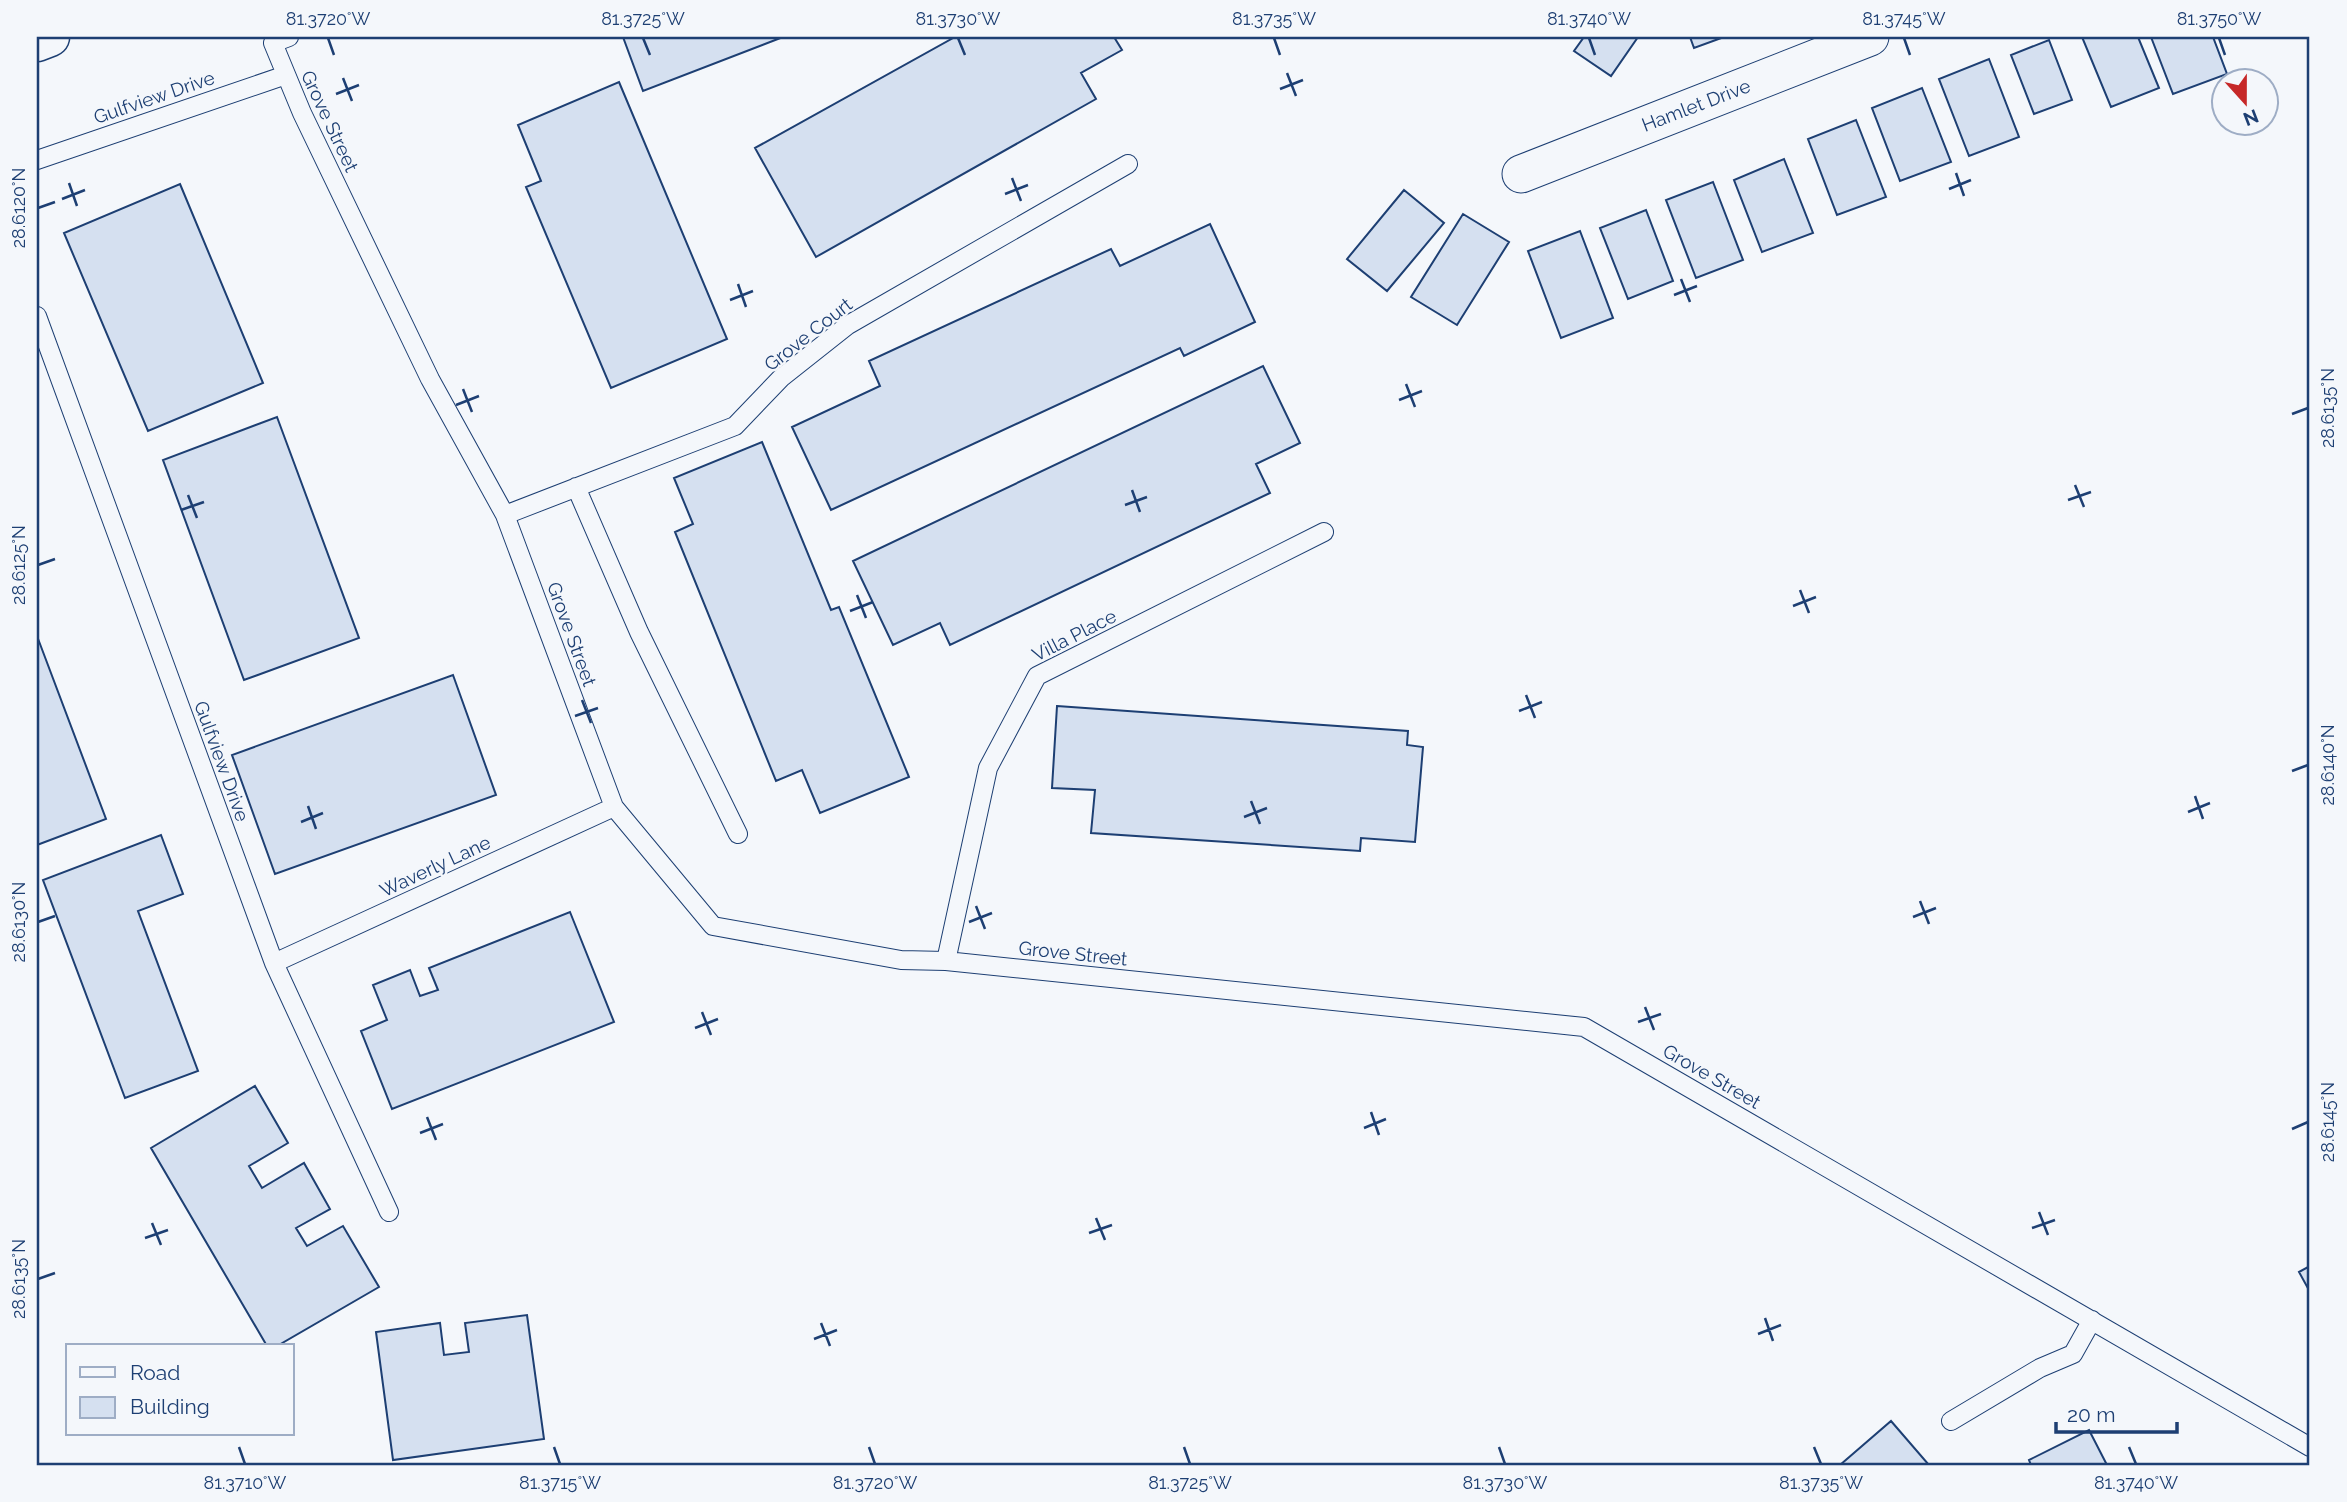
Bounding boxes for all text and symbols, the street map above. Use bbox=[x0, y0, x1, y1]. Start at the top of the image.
text: 81.3720°W bbox=[286, 8, 370, 29]
text: 81.3725°W bbox=[601, 8, 685, 29]
text: 81.3730°W bbox=[916, 8, 1001, 29]
text: 81.3735°W bbox=[1232, 8, 1316, 29]
text: 81.3740°W bbox=[1547, 8, 1631, 29]
text: 81.3745°W bbox=[1862, 8, 1946, 29]
text: 81.3750°W bbox=[2177, 8, 2262, 29]
street label: Gulfview Drive bbox=[91, 66, 217, 128]
north arrow bbox=[2210, 66, 2280, 136]
street label: Grove Street bbox=[297, 67, 363, 176]
street label: Hamlet Drive bbox=[1639, 74, 1753, 136]
text: N bbox=[2240, 105, 2262, 131]
text: 28.6120°N bbox=[8, 168, 29, 248]
street label: Grove Court bbox=[760, 293, 857, 375]
text: 28.6135°N bbox=[2317, 368, 2338, 448]
text: 28.6125°N bbox=[8, 525, 29, 605]
street label: Grove Street bbox=[543, 579, 601, 690]
street label: Villa Place bbox=[1028, 604, 1120, 666]
street label: Gulfview Drive bbox=[190, 698, 254, 824]
text: 28.6140°N bbox=[2317, 724, 2338, 806]
street label: Waverly Lane bbox=[376, 831, 494, 901]
text: 28.6130°N bbox=[8, 882, 29, 962]
street label: Grove Street bbox=[1017, 936, 1129, 970]
street label: Grove Street bbox=[1659, 1039, 1765, 1113]
text: 28.6145°N bbox=[2317, 1082, 2338, 1162]
text: 28.6135°N bbox=[8, 1239, 29, 1319]
legend bbox=[66, 1344, 294, 1436]
text: Road bbox=[130, 1360, 180, 1385]
scale bar bbox=[2056, 1390, 2177, 1434]
text: Building bbox=[130, 1394, 210, 1419]
text: 20 m bbox=[2067, 1402, 2115, 1427]
text: 81.3710°W bbox=[204, 1472, 287, 1493]
text: 81.3715°W bbox=[519, 1472, 601, 1493]
text: 81.3720°W bbox=[833, 1472, 917, 1493]
text: 81.3725°W bbox=[1148, 1472, 1232, 1493]
text: 81.3730°W bbox=[1463, 1472, 1548, 1493]
text: 81.3735°W bbox=[1779, 1472, 1863, 1493]
text: 81.3740°W bbox=[2094, 1472, 2178, 1493]

